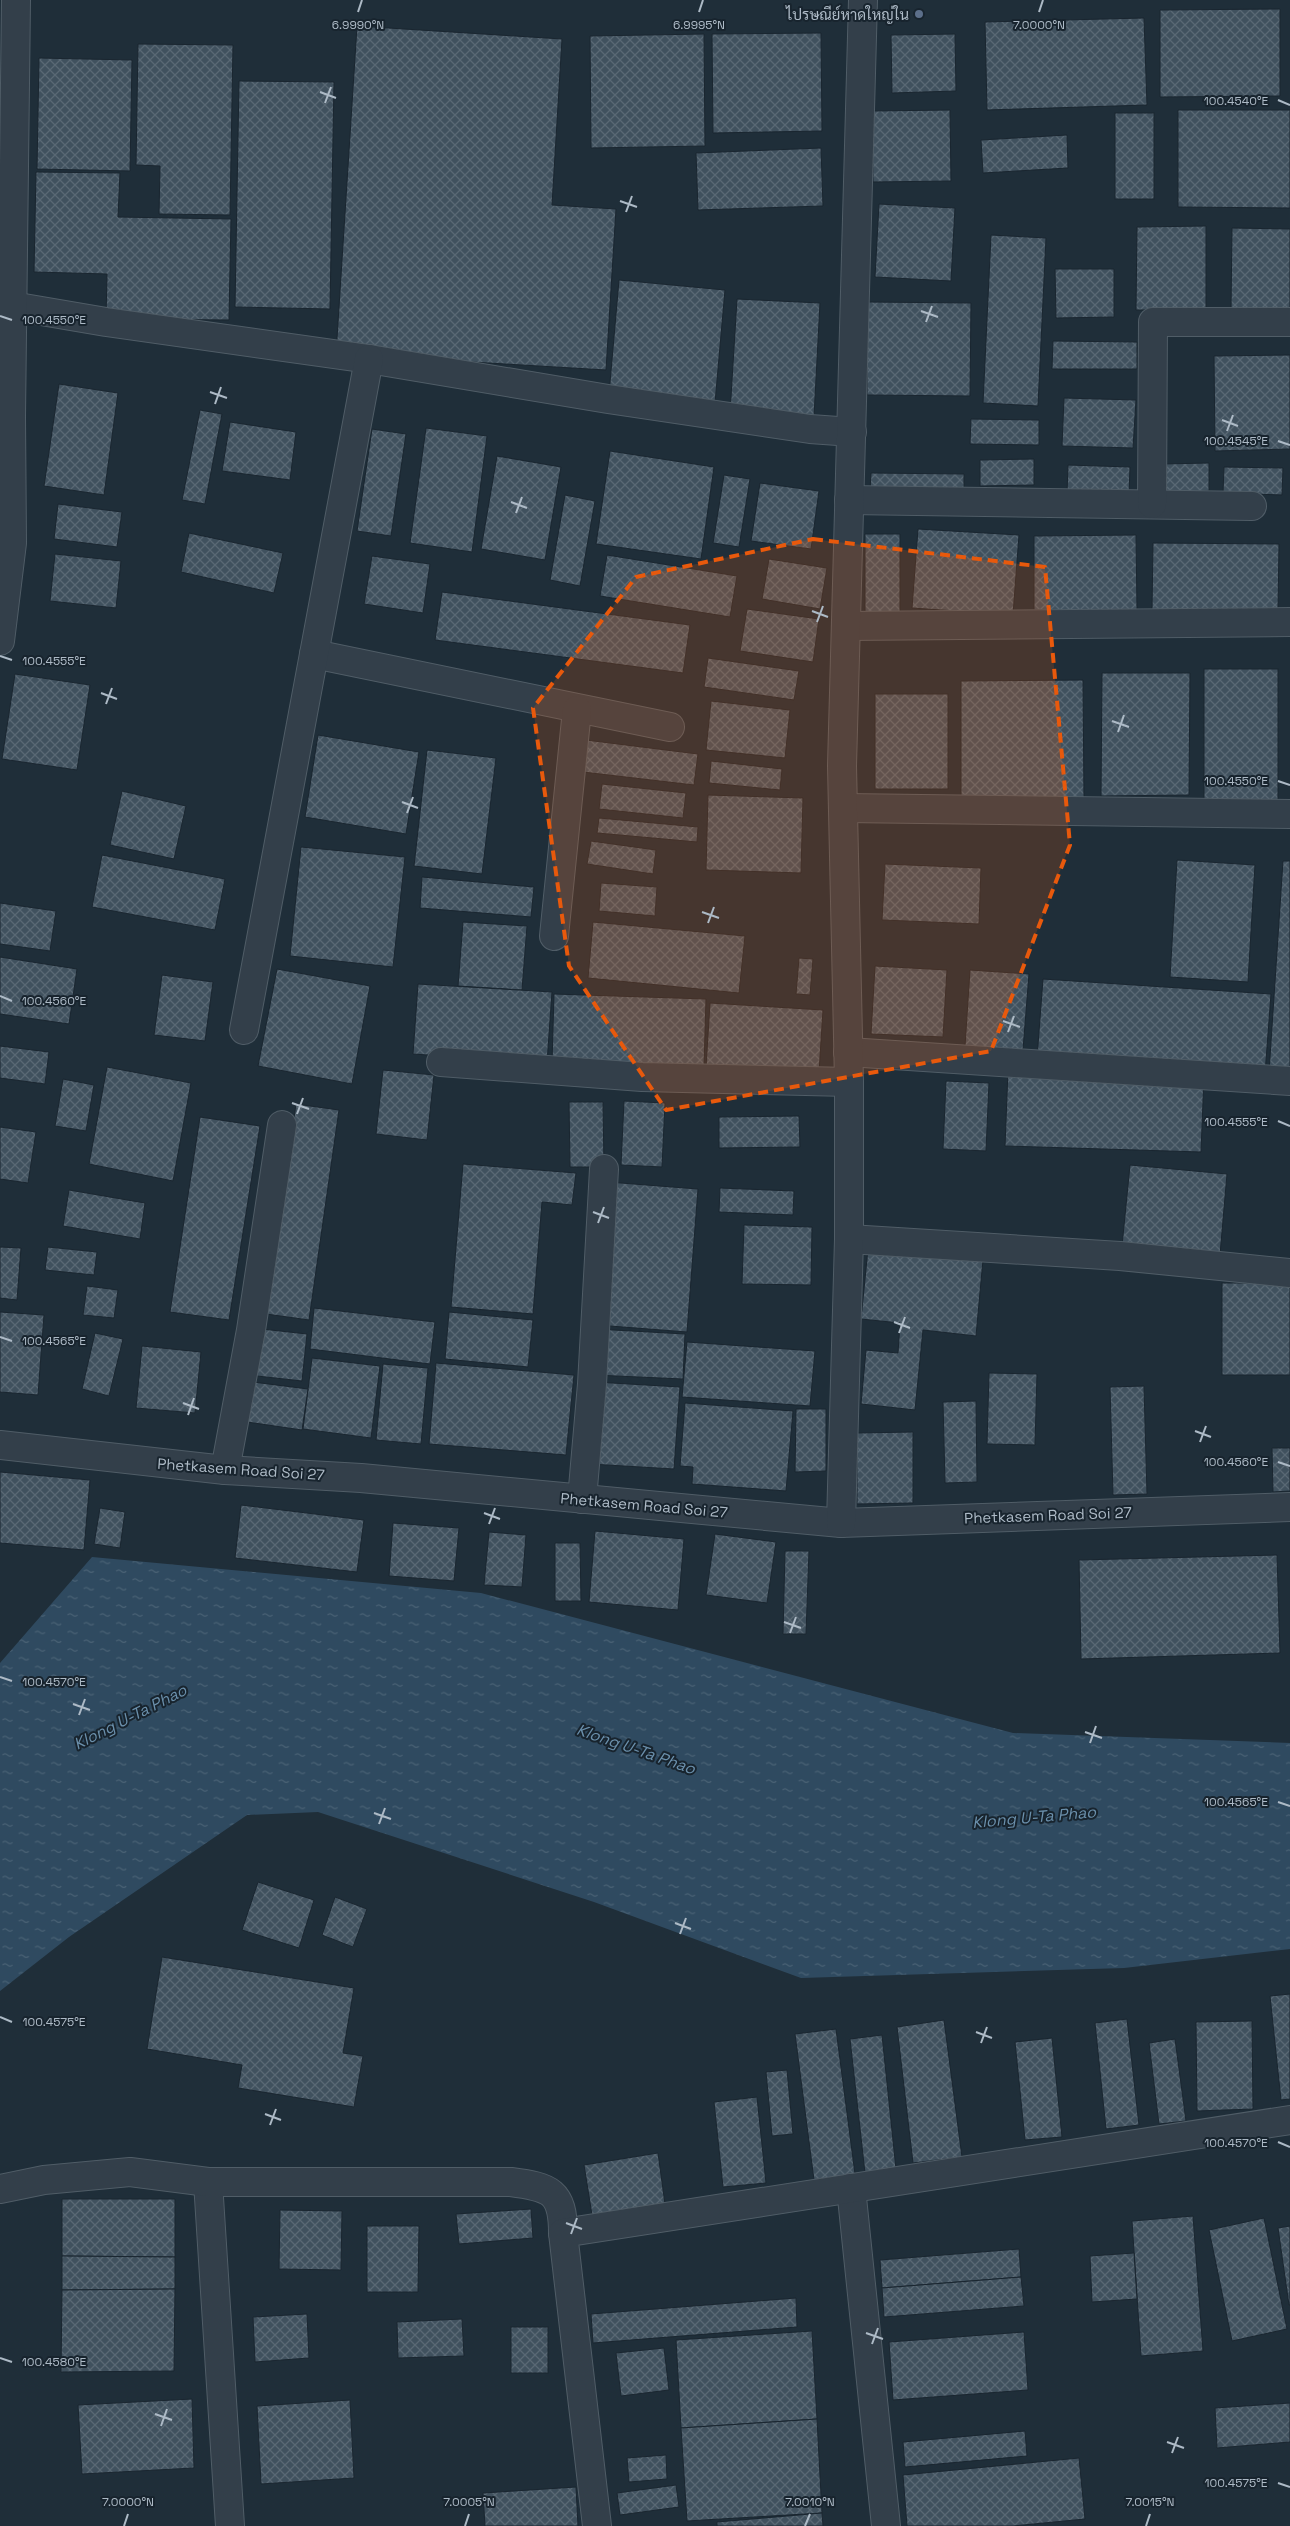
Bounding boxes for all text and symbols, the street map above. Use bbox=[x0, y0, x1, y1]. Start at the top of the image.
place label: ไปรษณีย์หาดใหญ่ใน bbox=[785, 5, 909, 24]
marker: ไปรษณีย์หาดใหญ่ใน bbox=[913, 8, 925, 20]
text: 6.9990°N bbox=[332, 17, 384, 33]
text: 6.9995°N bbox=[673, 17, 725, 33]
text: 7.0000°N bbox=[1013, 17, 1065, 33]
text: 100.4540°E bbox=[1204, 93, 1268, 109]
text: 100.4550°E bbox=[22, 312, 86, 328]
text: 100.4545°E bbox=[1204, 433, 1268, 449]
text: 100.4555°E bbox=[22, 653, 86, 669]
text: 100.4550°E bbox=[1204, 773, 1268, 789]
text: 100.4560°E bbox=[22, 993, 86, 1009]
text: 100.4555°E bbox=[1204, 1114, 1268, 1130]
text: 100.4565°E bbox=[22, 1333, 86, 1349]
street label: Phetkasem Road Soi 27 bbox=[157, 1454, 325, 1484]
text: 100.4560°E bbox=[1204, 1454, 1268, 1470]
street label: Phetkasem Road Soi 27 bbox=[560, 1488, 728, 1522]
street label: Phetkasem Road Soi 27 bbox=[964, 1503, 1132, 1527]
text: 100.4570°E bbox=[22, 1674, 86, 1690]
water label: Klong U-Ta Phao bbox=[70, 1679, 191, 1754]
water label: Klong U-Ta Phao bbox=[574, 1719, 699, 1779]
text: 100.4565°E bbox=[1204, 1794, 1268, 1810]
water label: Klong U-Ta Phao bbox=[971, 1801, 1098, 1833]
text: 100.4575°E bbox=[22, 2014, 86, 2030]
text: 100.4570°E bbox=[1204, 2135, 1268, 2151]
text: 100.4580°E bbox=[22, 2354, 86, 2370]
text: 100.4575°E bbox=[1204, 2475, 1268, 2491]
text: 7.0000°N bbox=[102, 2494, 154, 2510]
text: 7.0005°N bbox=[443, 2494, 495, 2510]
text: 7.0010°N bbox=[785, 2494, 835, 2510]
text: 7.0015°N bbox=[1126, 2494, 1174, 2510]

